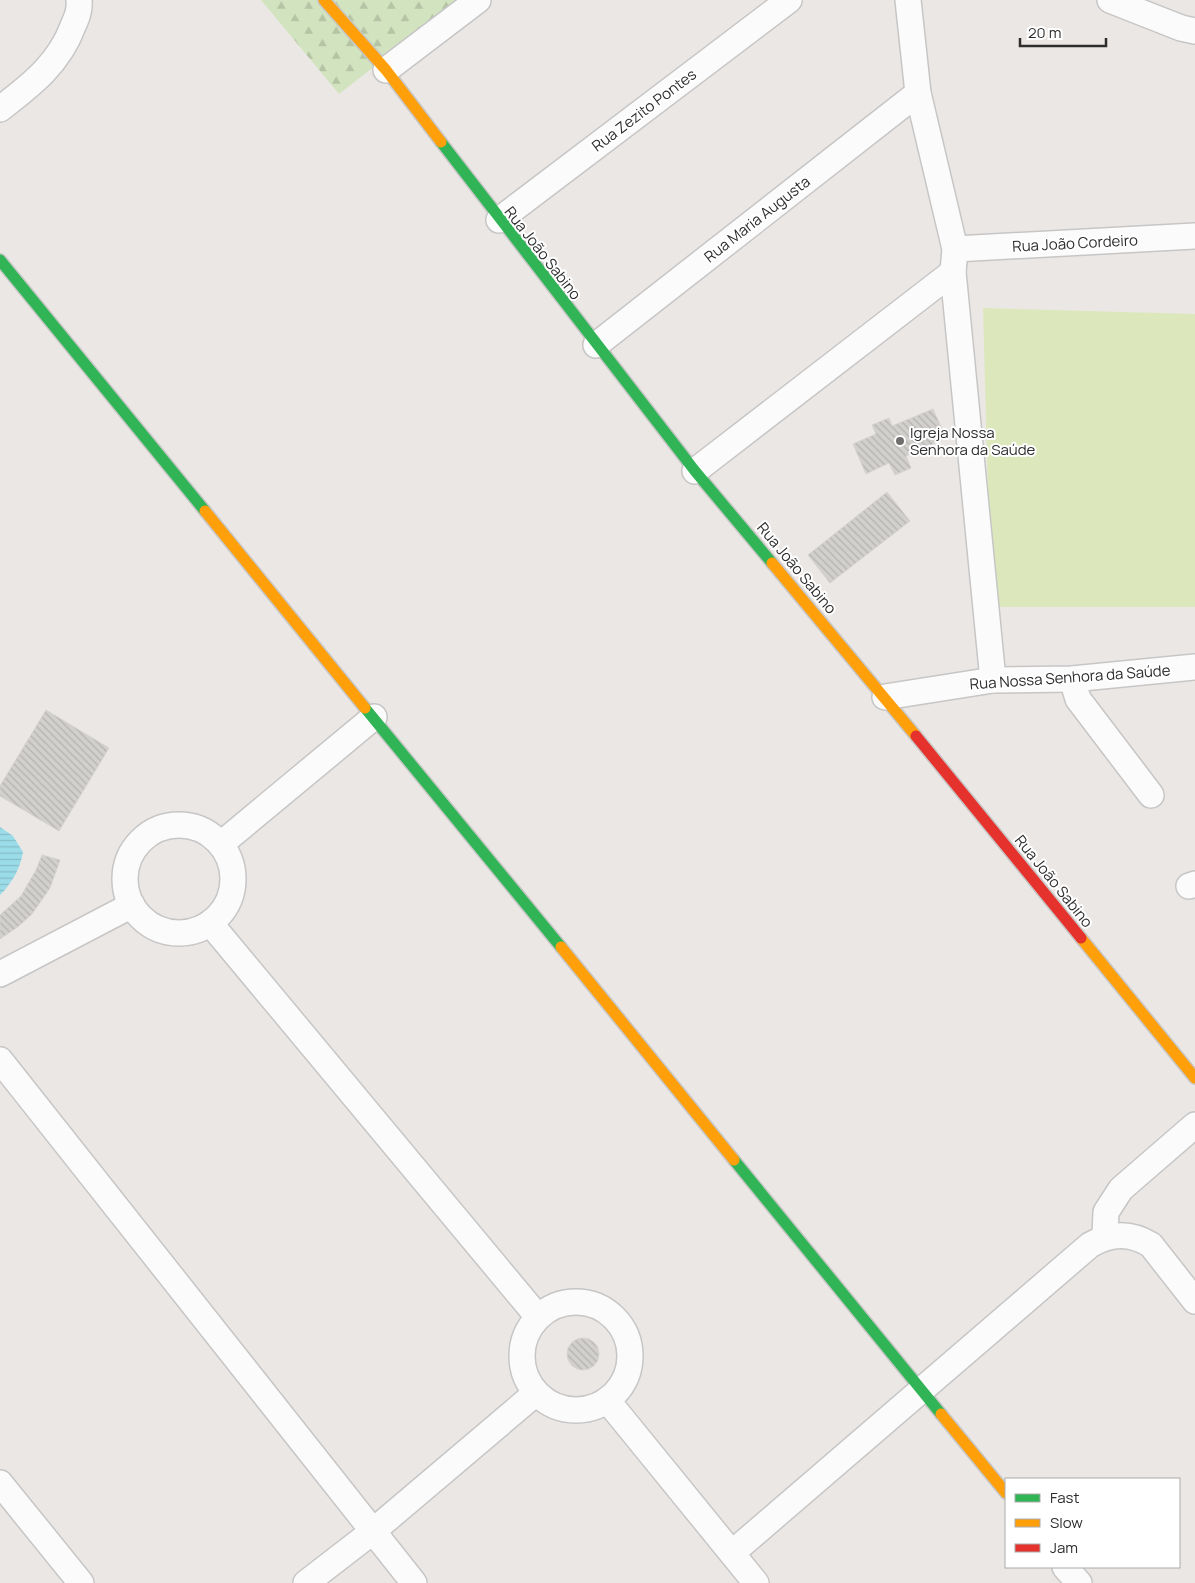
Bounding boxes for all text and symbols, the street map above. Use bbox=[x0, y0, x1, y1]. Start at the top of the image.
scale bar bbox=[1020, 15, 1106, 47]
text: 20 m bbox=[1028, 22, 1061, 43]
street label: Rua Zezito Pontes bbox=[587, 64, 701, 156]
street label: Rua Maria Augusta bbox=[700, 171, 814, 267]
street label: Rua João Sabino bbox=[500, 202, 586, 304]
street label: Rua João Cordeiro bbox=[1012, 229, 1139, 257]
place label: Igreja Nossa Senhora da Saúde bbox=[910, 422, 1036, 460]
marker: Igreja Nossa Senhora da Saúde bbox=[894, 435, 906, 447]
street label: Rua João Sabino bbox=[752, 518, 842, 618]
street label: Rua Nossa Senhora da Saúde bbox=[969, 659, 1171, 694]
street label: Rua João Sabino bbox=[1010, 830, 1098, 932]
legend bbox=[1005, 1478, 1180, 1568]
text: Fast bbox=[1050, 1487, 1079, 1508]
text: Slow bbox=[1050, 1512, 1083, 1533]
text: Jam bbox=[1050, 1537, 1078, 1558]

